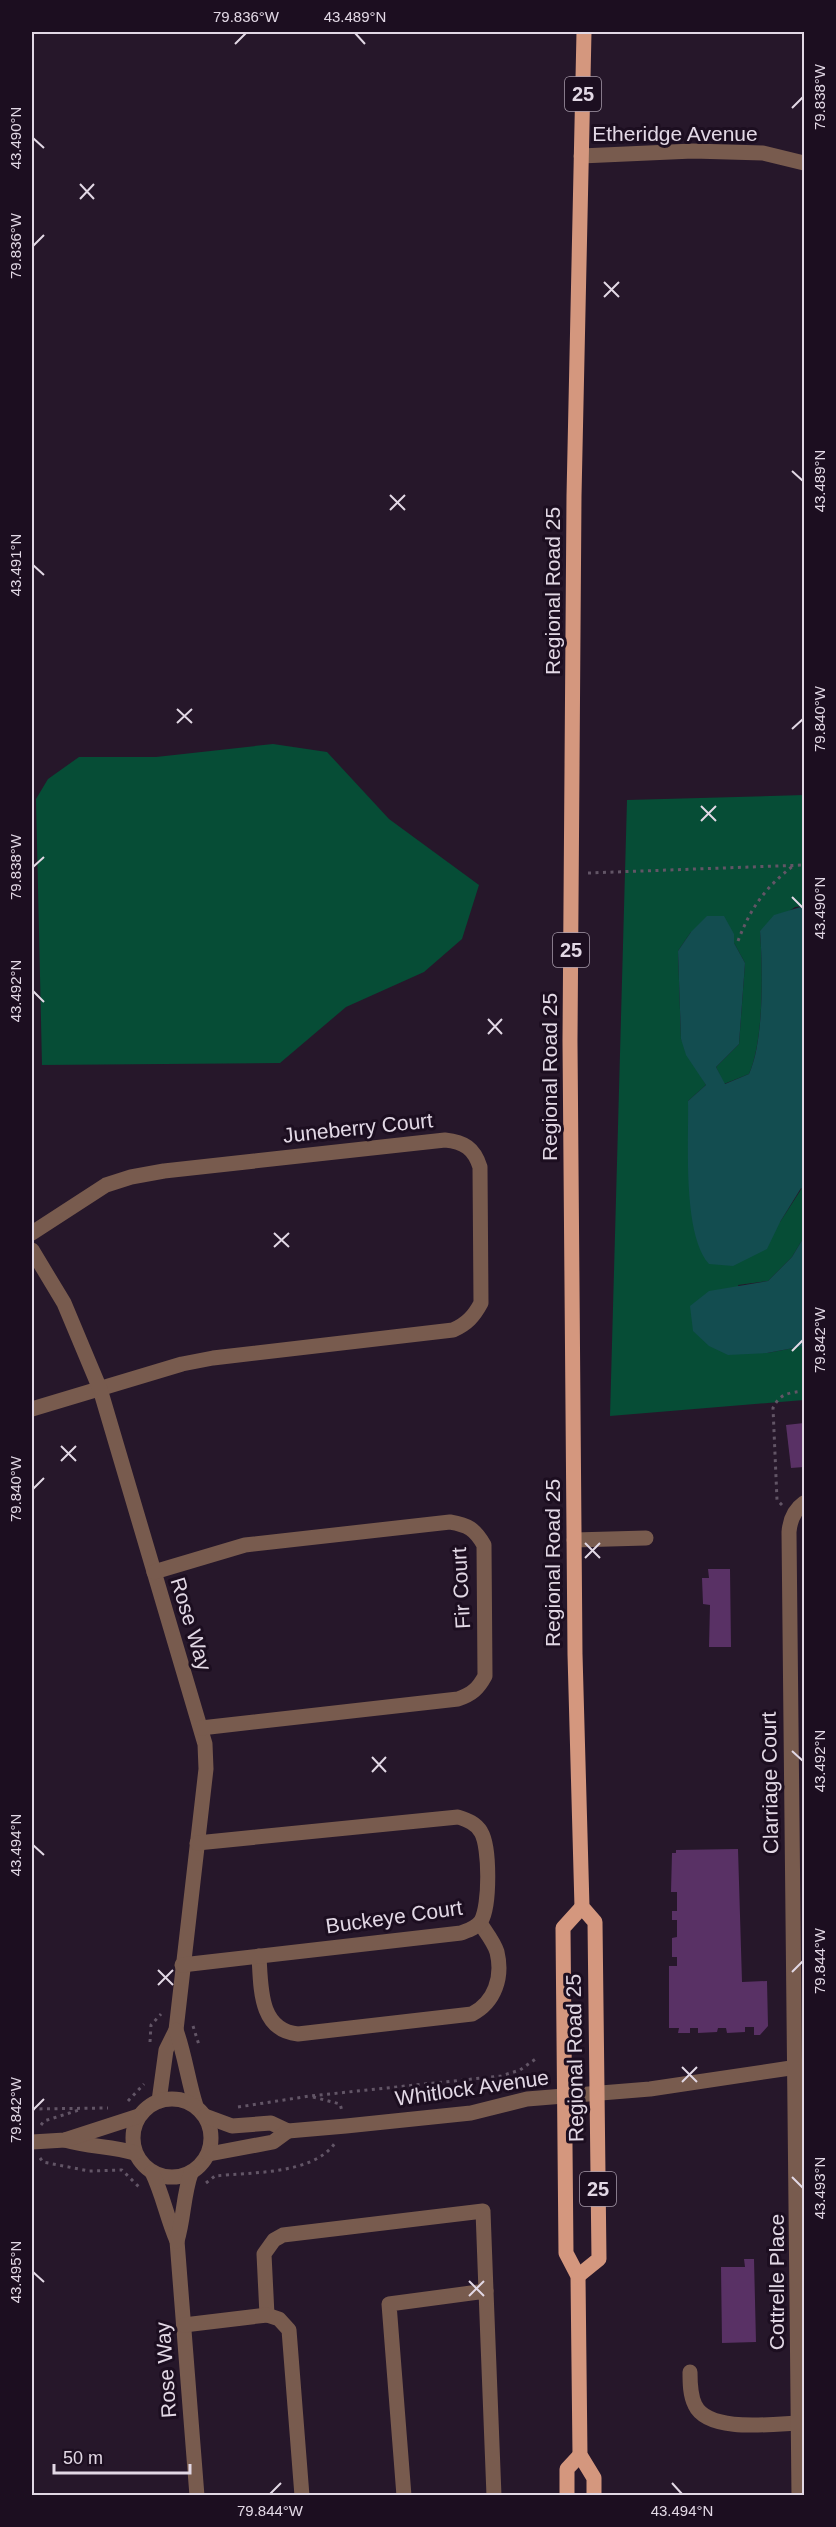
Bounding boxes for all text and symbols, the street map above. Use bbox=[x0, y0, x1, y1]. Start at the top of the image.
text: 79.836°W bbox=[213, 8, 280, 25]
text: 43.489°N bbox=[324, 8, 386, 25]
text: 79.838°W bbox=[811, 63, 828, 130]
road number: 25 bbox=[565, 77, 601, 111]
text: 43.490°N bbox=[7, 107, 24, 169]
street label: Etheridge Avenue bbox=[592, 122, 758, 145]
text: 79.836°W bbox=[7, 212, 24, 279]
text: 43.489°N bbox=[811, 450, 828, 512]
street label: Regional Road 25 bbox=[541, 507, 564, 675]
text: 43.491°N bbox=[7, 534, 24, 596]
text: 79.840°W bbox=[811, 685, 828, 752]
text: 79.838°W bbox=[7, 833, 24, 900]
text: 43.490°N bbox=[811, 877, 828, 939]
road number: 25 bbox=[553, 933, 589, 967]
text: 43.492°N bbox=[7, 960, 24, 1022]
street label: Regional Road 25 bbox=[538, 993, 561, 1161]
street label: Juneberry Court bbox=[282, 1108, 434, 1147]
text: 79.842°W bbox=[811, 1306, 828, 1373]
text: 79.840°W bbox=[7, 1455, 24, 1522]
street label: Regional Road 25 bbox=[541, 1479, 564, 1647]
street label: Fir Court bbox=[447, 1546, 474, 1629]
street label: Rose Way bbox=[166, 1575, 217, 1674]
street label: Clarriage Court bbox=[757, 1711, 782, 1854]
text: 43.492°N bbox=[811, 1730, 828, 1792]
text: 43.494°N bbox=[7, 1814, 24, 1876]
street label: Buckeye Court bbox=[324, 1896, 464, 1937]
text: 79.844°W bbox=[811, 1927, 828, 1994]
street label: Regional Road 25 bbox=[562, 1974, 587, 2142]
street label: Whitlock Avenue bbox=[394, 2065, 550, 2110]
text: 79.842°W bbox=[7, 2076, 24, 2143]
text: 43.493°N bbox=[811, 2157, 828, 2219]
road number: 25 bbox=[580, 2172, 616, 2206]
street label: Cottrelle Place bbox=[765, 2214, 788, 2350]
text: 43.495°N bbox=[7, 2241, 24, 2303]
street label: Rose Way bbox=[151, 2321, 180, 2419]
scale bar bbox=[54, 2437, 190, 2475]
text: 50 m bbox=[63, 2448, 103, 2468]
text: 79.844°W bbox=[237, 2502, 304, 2519]
text: 43.494°N bbox=[651, 2502, 713, 2519]

